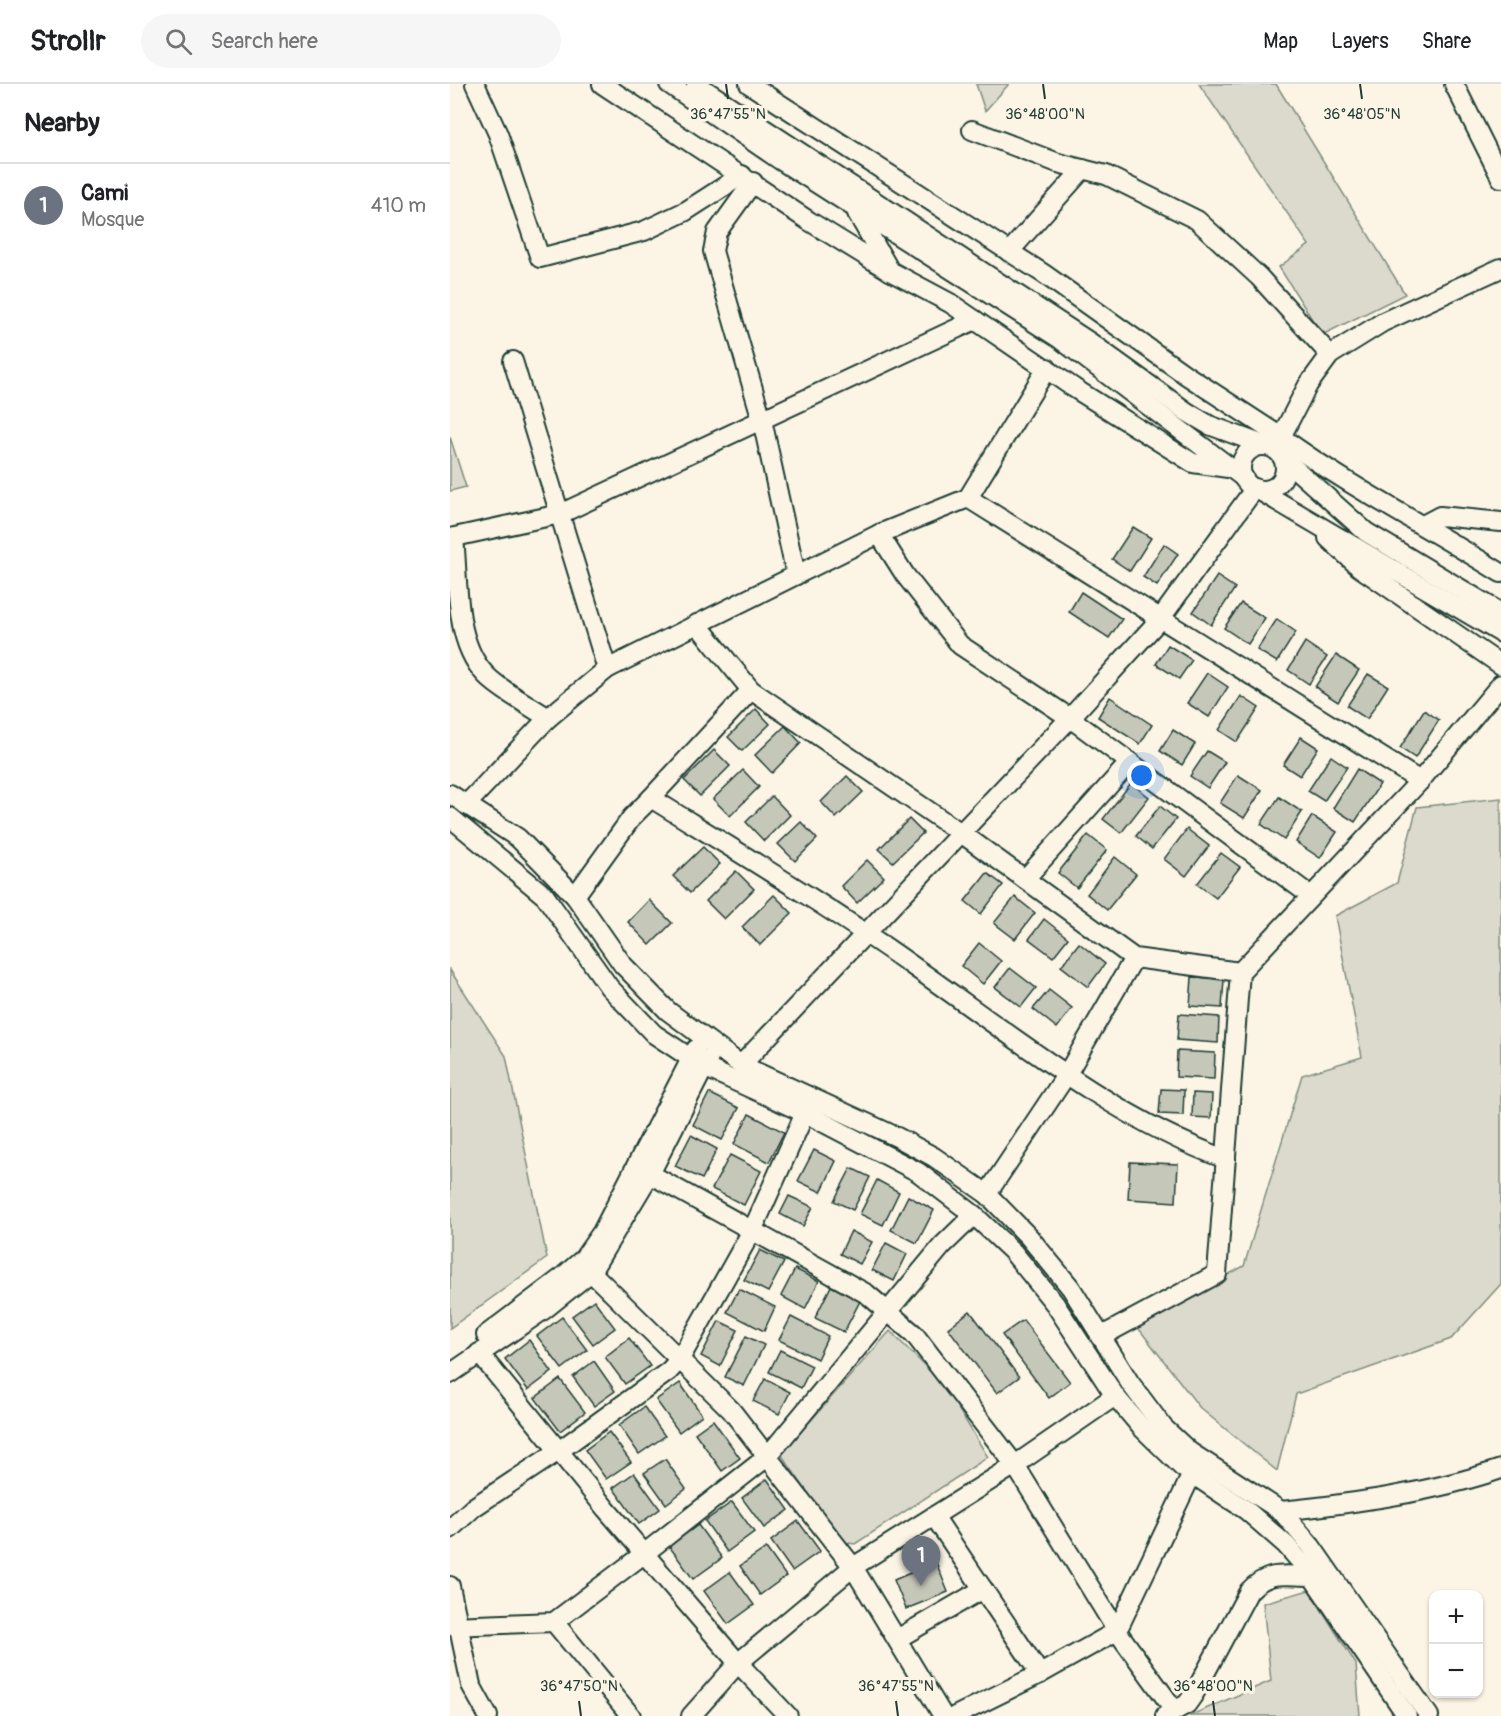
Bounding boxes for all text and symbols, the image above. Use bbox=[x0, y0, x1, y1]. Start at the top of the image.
search box bbox=[141, 14, 561, 68]
text: Strollr bbox=[30, 24, 105, 59]
icon: search bbox=[162, 25, 195, 58]
text: Search here bbox=[210, 27, 318, 55]
text: Map bbox=[1263, 28, 1298, 55]
text: Layers bbox=[1331, 28, 1389, 55]
text: Share bbox=[1422, 28, 1471, 55]
text: 36°47'55"N bbox=[690, 105, 766, 124]
text: 36°48'00"N bbox=[1005, 105, 1085, 124]
text: 36°48'05"N bbox=[1323, 105, 1401, 124]
text: Nearby bbox=[24, 107, 100, 139]
text: Cami bbox=[81, 179, 128, 207]
text: 1 bbox=[40, 193, 47, 218]
text: 410 m bbox=[371, 193, 426, 218]
text: Mosque bbox=[81, 207, 144, 232]
your location bbox=[1127, 761, 1156, 790]
pin: 1 bbox=[902, 1536, 940, 1586]
map controls bbox=[1429, 1590, 1483, 1698]
button: + bbox=[1429, 1590, 1483, 1644]
button: − bbox=[1429, 1644, 1483, 1698]
text: 36°47'50"N bbox=[540, 1677, 618, 1696]
text: 36°47'55"N bbox=[858, 1677, 934, 1696]
text: 36°48'00"N bbox=[1173, 1677, 1253, 1696]

